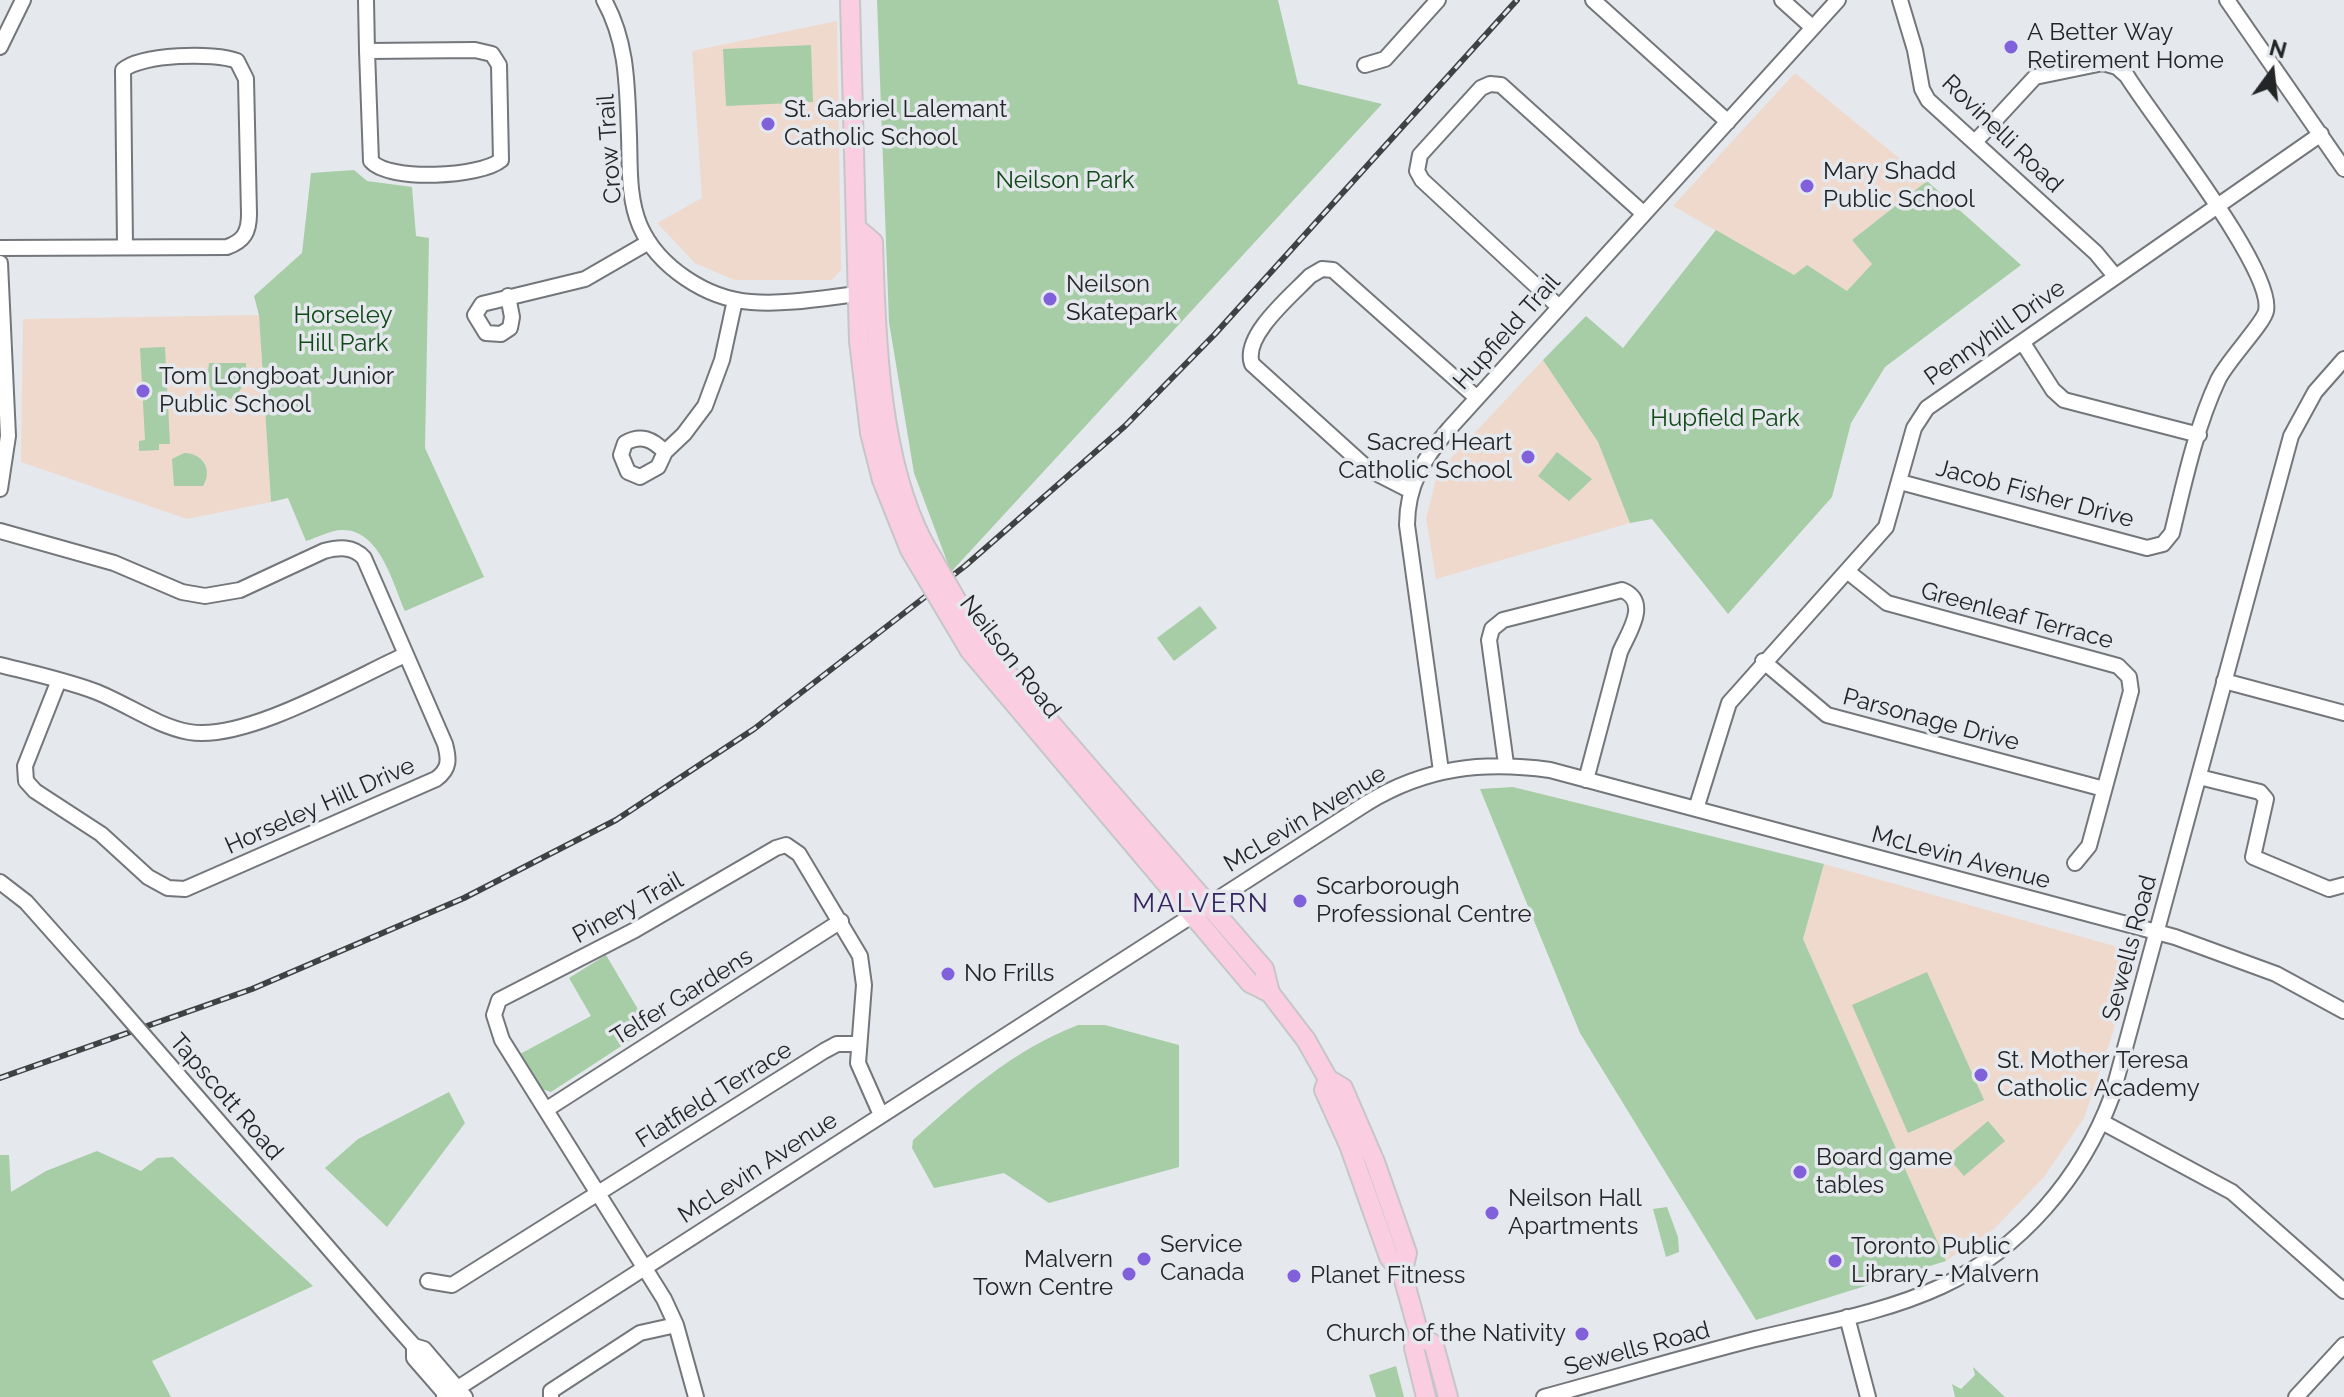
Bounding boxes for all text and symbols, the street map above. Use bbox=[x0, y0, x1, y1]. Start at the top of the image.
place label: A Better Way Retirement Home bbox=[2027, 19, 2224, 75]
north arrow bbox=[2232, 32, 2312, 112]
text: N bbox=[2267, 34, 2290, 64]
marker: A Better Way Retirement Home bbox=[2002, 38, 2020, 56]
street label: Rovinelli Road bbox=[1935, 69, 2069, 199]
street label: Crow Trail bbox=[592, 93, 628, 205]
place label: St. Gabriel Lalemant Catholic School bbox=[784, 96, 1007, 152]
marker: St. Gabriel Lalemant Catholic School bbox=[759, 115, 777, 133]
place label: Mary Shadd Public School bbox=[1823, 158, 1975, 214]
park label: Neilson Park bbox=[995, 167, 1135, 195]
marker: Mary Shadd Public School bbox=[1798, 177, 1816, 195]
street label: Hupfield Trail bbox=[1447, 268, 1567, 396]
place label: Neilson Skatepark bbox=[1066, 271, 1177, 327]
street label: Pennyhill Drive bbox=[1919, 274, 2071, 392]
marker: Neilson Skatepark bbox=[1041, 290, 1059, 308]
park label: Horseley Hill Park bbox=[293, 302, 393, 358]
place label: Tom Longboat Junior Public School bbox=[159, 363, 394, 419]
marker: Tom Longboat Junior Public School bbox=[134, 382, 152, 400]
park label: Hupfield Park bbox=[1650, 405, 1800, 433]
place label: Sacred Heart Catholic School bbox=[1338, 429, 1512, 485]
marker: Sacred Heart Catholic School bbox=[1519, 448, 1537, 466]
street label: Jacob Fisher Drive bbox=[1933, 454, 2137, 534]
street label: Greenleaf Terrace bbox=[1918, 576, 2116, 656]
street label: Neilson Road bbox=[953, 590, 1067, 724]
street label: Parsonage Drive bbox=[1840, 683, 2022, 757]
street label: Horseley Hill Drive bbox=[221, 751, 419, 861]
street label: McLevin Avenue bbox=[1219, 759, 1391, 879]
street label: McLevin Avenue bbox=[1868, 820, 2054, 896]
street label: Pinery Trail bbox=[568, 866, 688, 950]
street label: Sewells Road bbox=[2097, 872, 2163, 1024]
place label: Scarborough Professional Centre bbox=[1316, 873, 1532, 929]
district label: MALVERN bbox=[1132, 888, 1270, 920]
marker: Scarborough Professional Centre bbox=[1291, 892, 1309, 910]
street label: Telfer Gardens bbox=[606, 942, 758, 1052]
place label: No Frills bbox=[964, 960, 1054, 988]
marker: No Frills bbox=[939, 965, 957, 983]
street label: Tapscott Road bbox=[163, 1028, 289, 1166]
street label: Flatfield Terrace bbox=[631, 1035, 797, 1155]
place label: St. Mother Teresa Catholic Academy bbox=[1997, 1047, 2200, 1103]
marker: St. Mother Teresa Catholic Academy bbox=[1972, 1066, 1990, 1084]
street label: McLevin Avenue bbox=[673, 1106, 843, 1230]
place label: Board game tables bbox=[1816, 1144, 1953, 1200]
marker: Board game tables bbox=[1791, 1163, 1809, 1181]
place label: Neilson Hall Apartments bbox=[1508, 1185, 1642, 1241]
marker: Neilson Hall Apartments bbox=[1483, 1204, 1501, 1222]
place label: Service Canada bbox=[1160, 1231, 1245, 1287]
place label: Toronto Public Library - Malvern bbox=[1851, 1233, 2039, 1289]
place label: Malvern Town Centre bbox=[973, 1246, 1113, 1302]
marker: Service Canada bbox=[1135, 1250, 1153, 1268]
marker: Toronto Public Library - Malvern bbox=[1826, 1252, 1844, 1270]
place label: Planet Fitness bbox=[1310, 1262, 1465, 1290]
marker: Malvern Town Centre bbox=[1120, 1265, 1138, 1283]
marker: Planet Fitness bbox=[1285, 1267, 1303, 1285]
street label: Sewells Road bbox=[1561, 1316, 1713, 1382]
place label: Church of the Nativity bbox=[1326, 1320, 1566, 1348]
marker: Church of the Nativity bbox=[1573, 1325, 1591, 1343]

